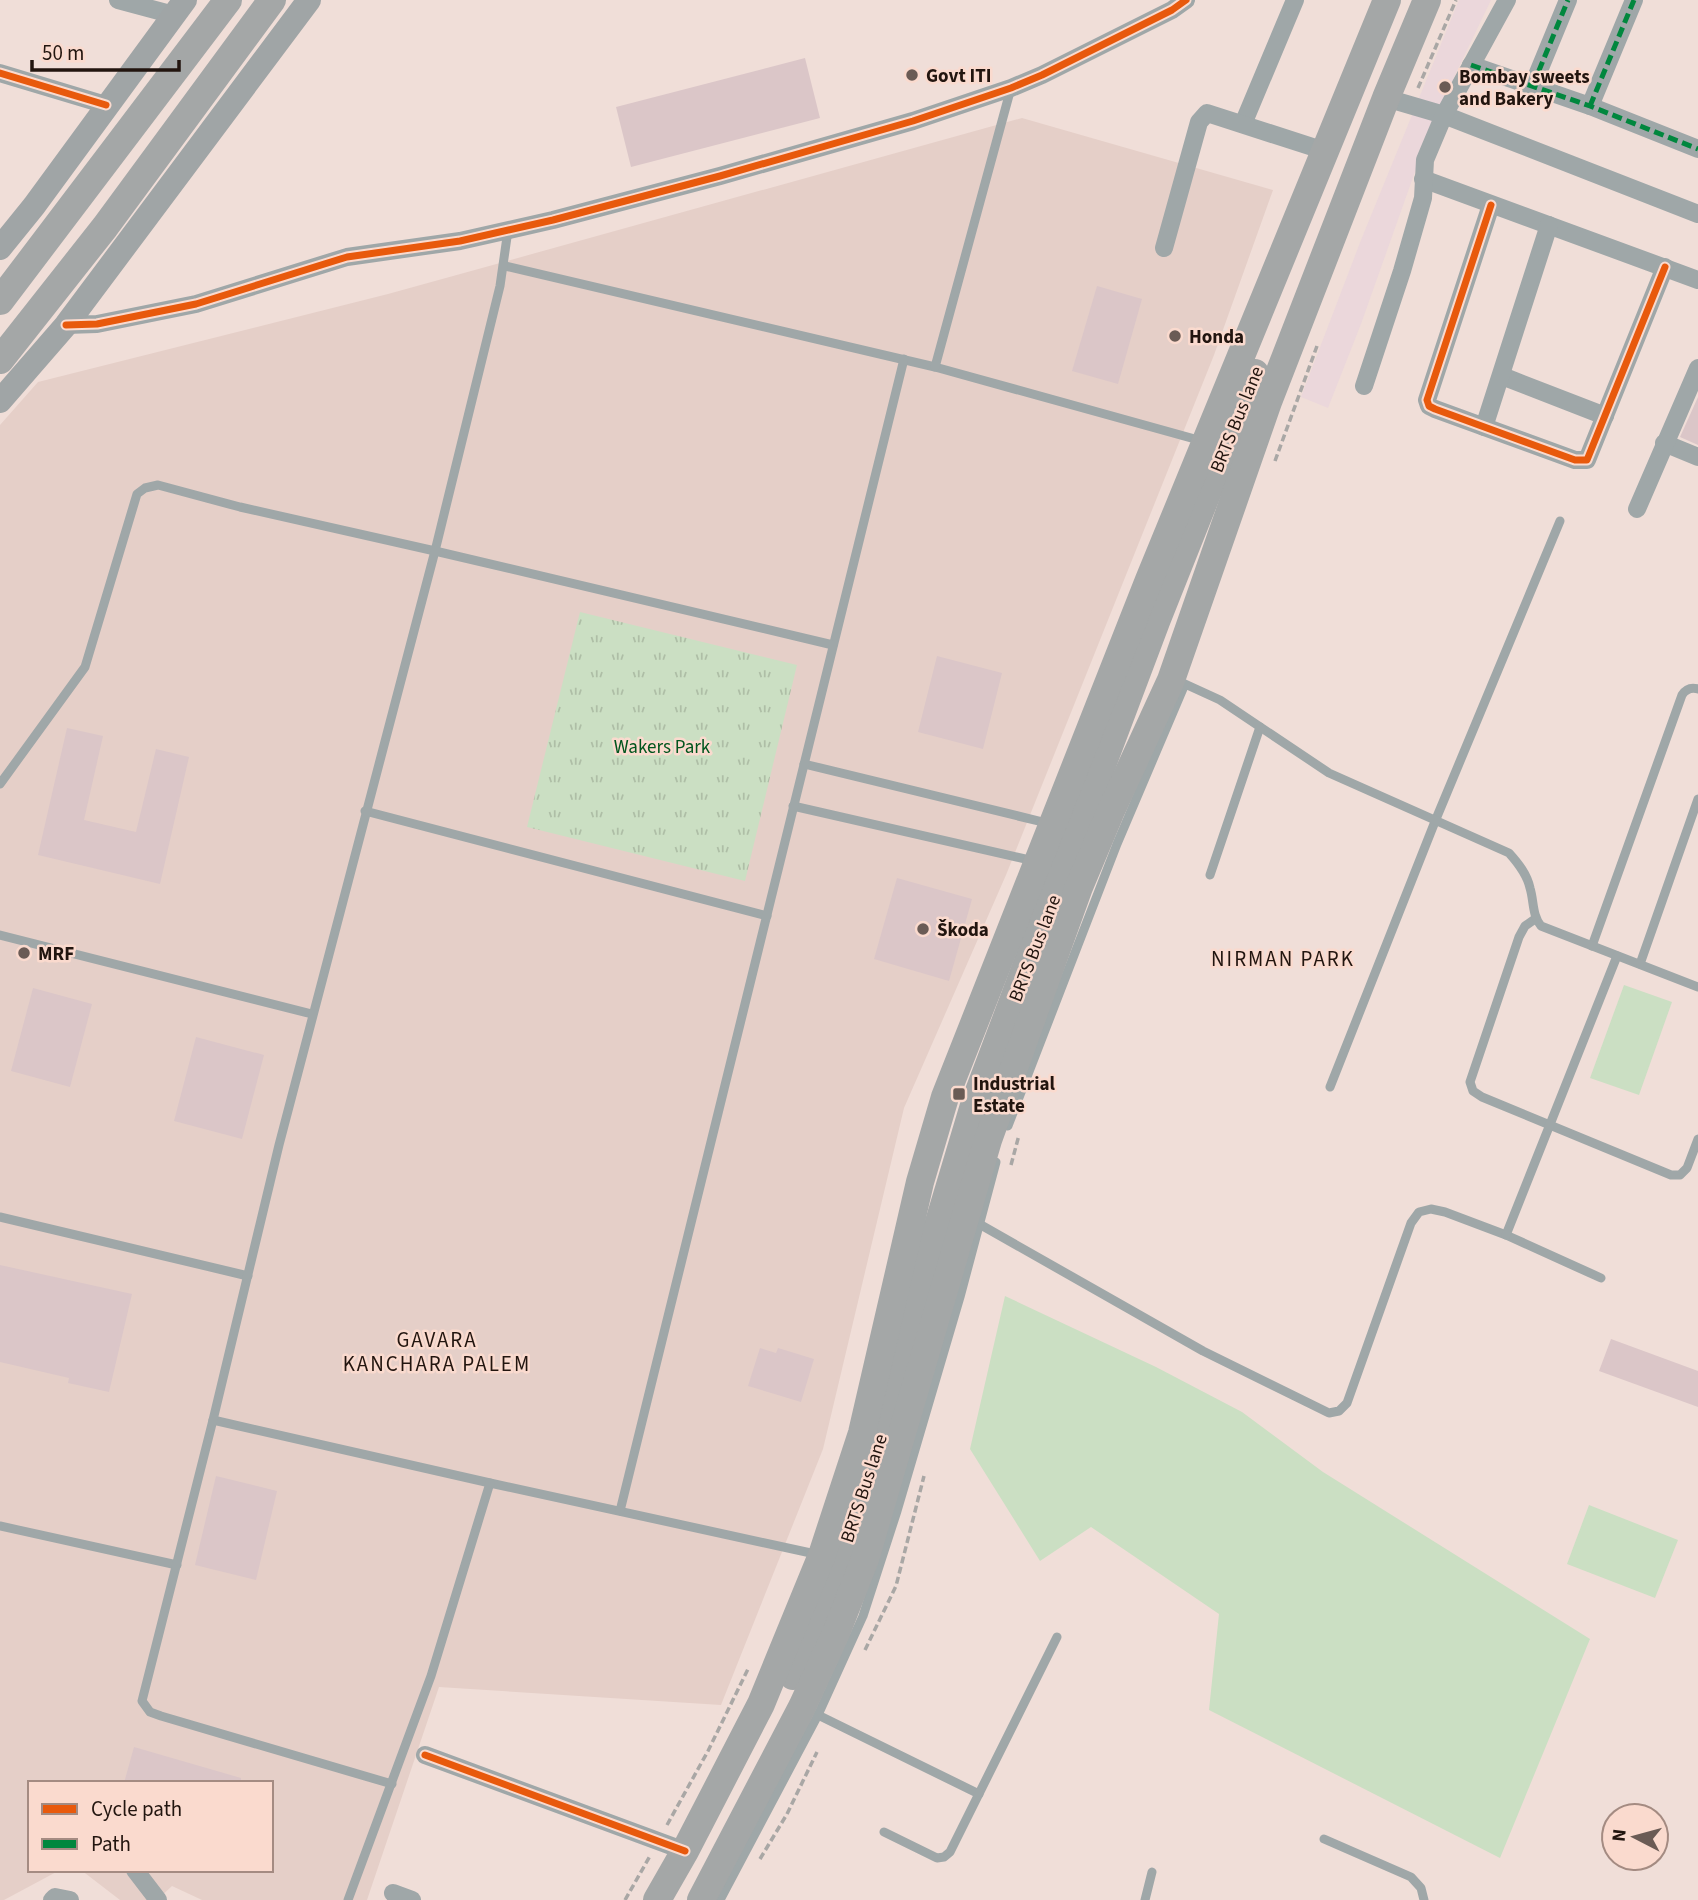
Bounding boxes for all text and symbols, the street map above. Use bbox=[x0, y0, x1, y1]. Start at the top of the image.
scale bar bbox=[32, 28, 178, 72]
text: 50 m bbox=[42, 38, 84, 68]
place label: Govt ITI bbox=[926, 63, 992, 90]
place label: Bombay sweets and Bakery bbox=[1459, 64, 1590, 113]
marker: Govt ITI bbox=[904, 67, 920, 83]
marker: Bombay sweets and Bakery bbox=[1437, 79, 1453, 95]
place label: Honda bbox=[1189, 324, 1244, 351]
marker: Honda bbox=[1167, 328, 1183, 344]
street label: BRTS Bus lane bbox=[1204, 362, 1271, 477]
park label: Wakers Park bbox=[614, 734, 711, 761]
street label: BRTS Bus lane bbox=[1003, 891, 1068, 1006]
place label: Škoda bbox=[937, 917, 989, 944]
marker: Škoda bbox=[915, 921, 931, 937]
place label: MRF bbox=[38, 941, 74, 968]
district label: NIRMAN PARK bbox=[1211, 944, 1355, 974]
marker: MRF bbox=[16, 945, 32, 961]
place label: Industrial Estate bbox=[973, 1071, 1055, 1120]
marker: Industrial Estate bbox=[951, 1086, 967, 1102]
district label: GAVARA KANCHARA PALEM bbox=[343, 1325, 531, 1379]
street label: BRTS Bus lane bbox=[834, 1431, 895, 1546]
legend bbox=[28, 1781, 273, 1872]
text: Cycle path bbox=[91, 1794, 182, 1824]
north arrow bbox=[1600, 1802, 1670, 1872]
text: N bbox=[1605, 1828, 1634, 1843]
text: Path bbox=[91, 1829, 131, 1859]

